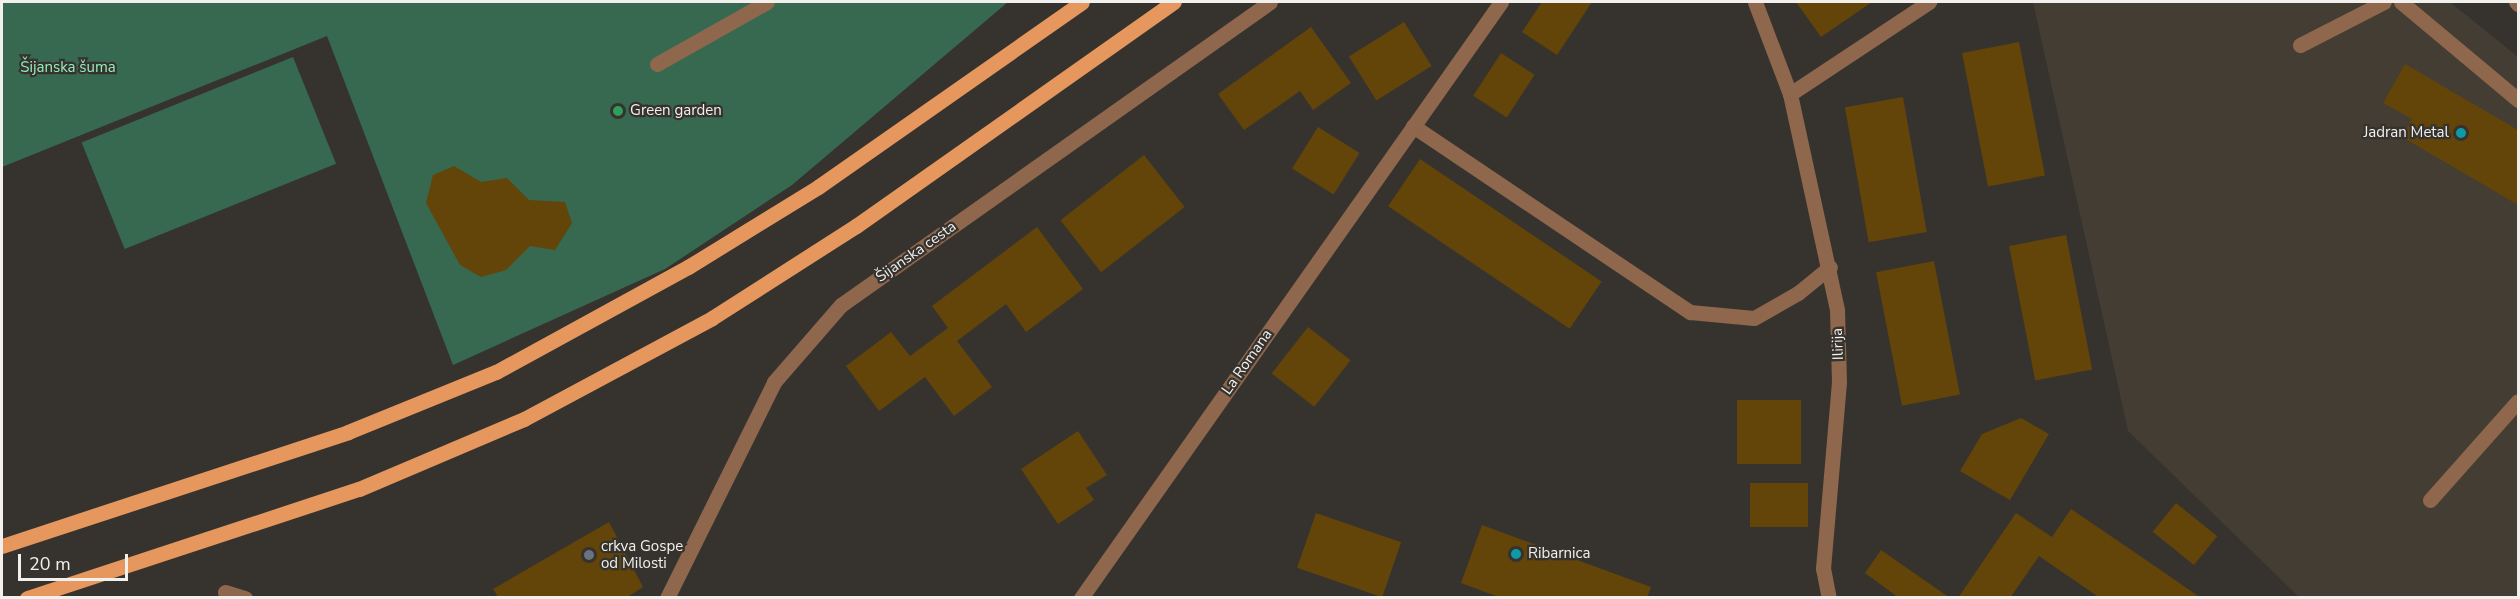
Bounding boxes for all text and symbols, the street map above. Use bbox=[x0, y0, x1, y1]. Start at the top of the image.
park label: Šijanska šuma bbox=[20, 59, 116, 77]
place label: Green garden bbox=[630, 102, 722, 120]
marker: Green garden bbox=[611, 104, 625, 118]
place label: Jadran Metal bbox=[2363, 124, 2449, 142]
marker: Jadran Metal bbox=[2454, 126, 2468, 140]
street label: Šijanska cesta bbox=[872, 218, 960, 286]
street label: La Romana bbox=[1218, 326, 1276, 398]
street label: Ilirija bbox=[1828, 328, 1848, 360]
place label: crkva Gospe od Milosti bbox=[601, 537, 683, 572]
scale bar bbox=[21, 542, 130, 580]
place label: Ribarnica bbox=[1528, 545, 1590, 563]
marker: Ribarnica bbox=[1509, 547, 1523, 561]
marker: crkva Gospe od Milosti bbox=[582, 548, 596, 562]
text: 20 m bbox=[29, 552, 71, 576]

